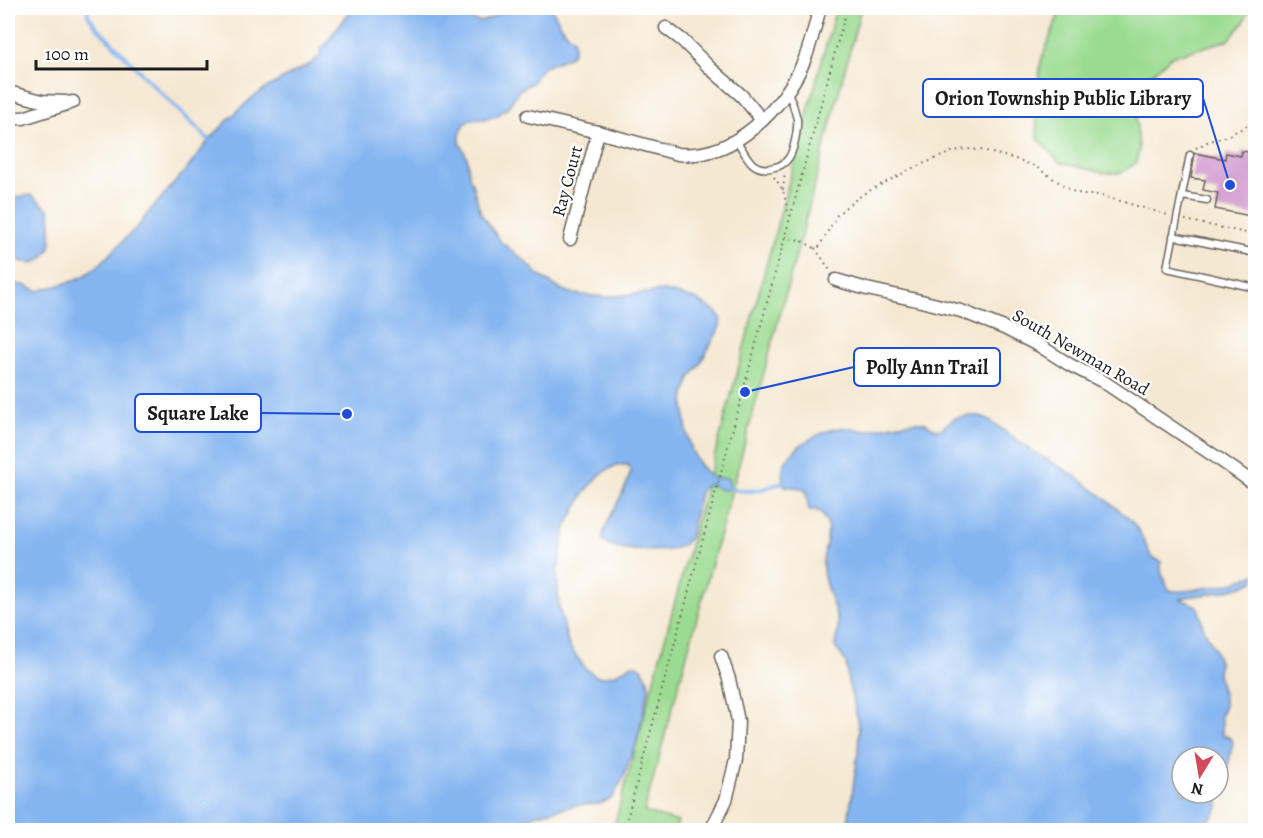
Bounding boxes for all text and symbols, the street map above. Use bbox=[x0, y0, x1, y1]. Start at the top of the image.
scale bar bbox=[36, 33, 207, 71]
text: 100 m bbox=[45, 42, 89, 66]
callout: Orion Township Public Library bbox=[923, 79, 1203, 117]
text: Orion Township Public Library bbox=[935, 85, 1192, 112]
street label: Ray Court bbox=[546, 143, 588, 219]
street label: South Newman Road bbox=[1008, 303, 1154, 401]
callout: Polly Ann Trail bbox=[854, 348, 1000, 386]
text: Polly Ann Trail bbox=[866, 354, 989, 381]
callout: Square Lake bbox=[135, 394, 261, 432]
text: Square Lake bbox=[147, 400, 249, 427]
north arrow bbox=[1170, 745, 1230, 805]
text: N bbox=[1189, 777, 1205, 801]

